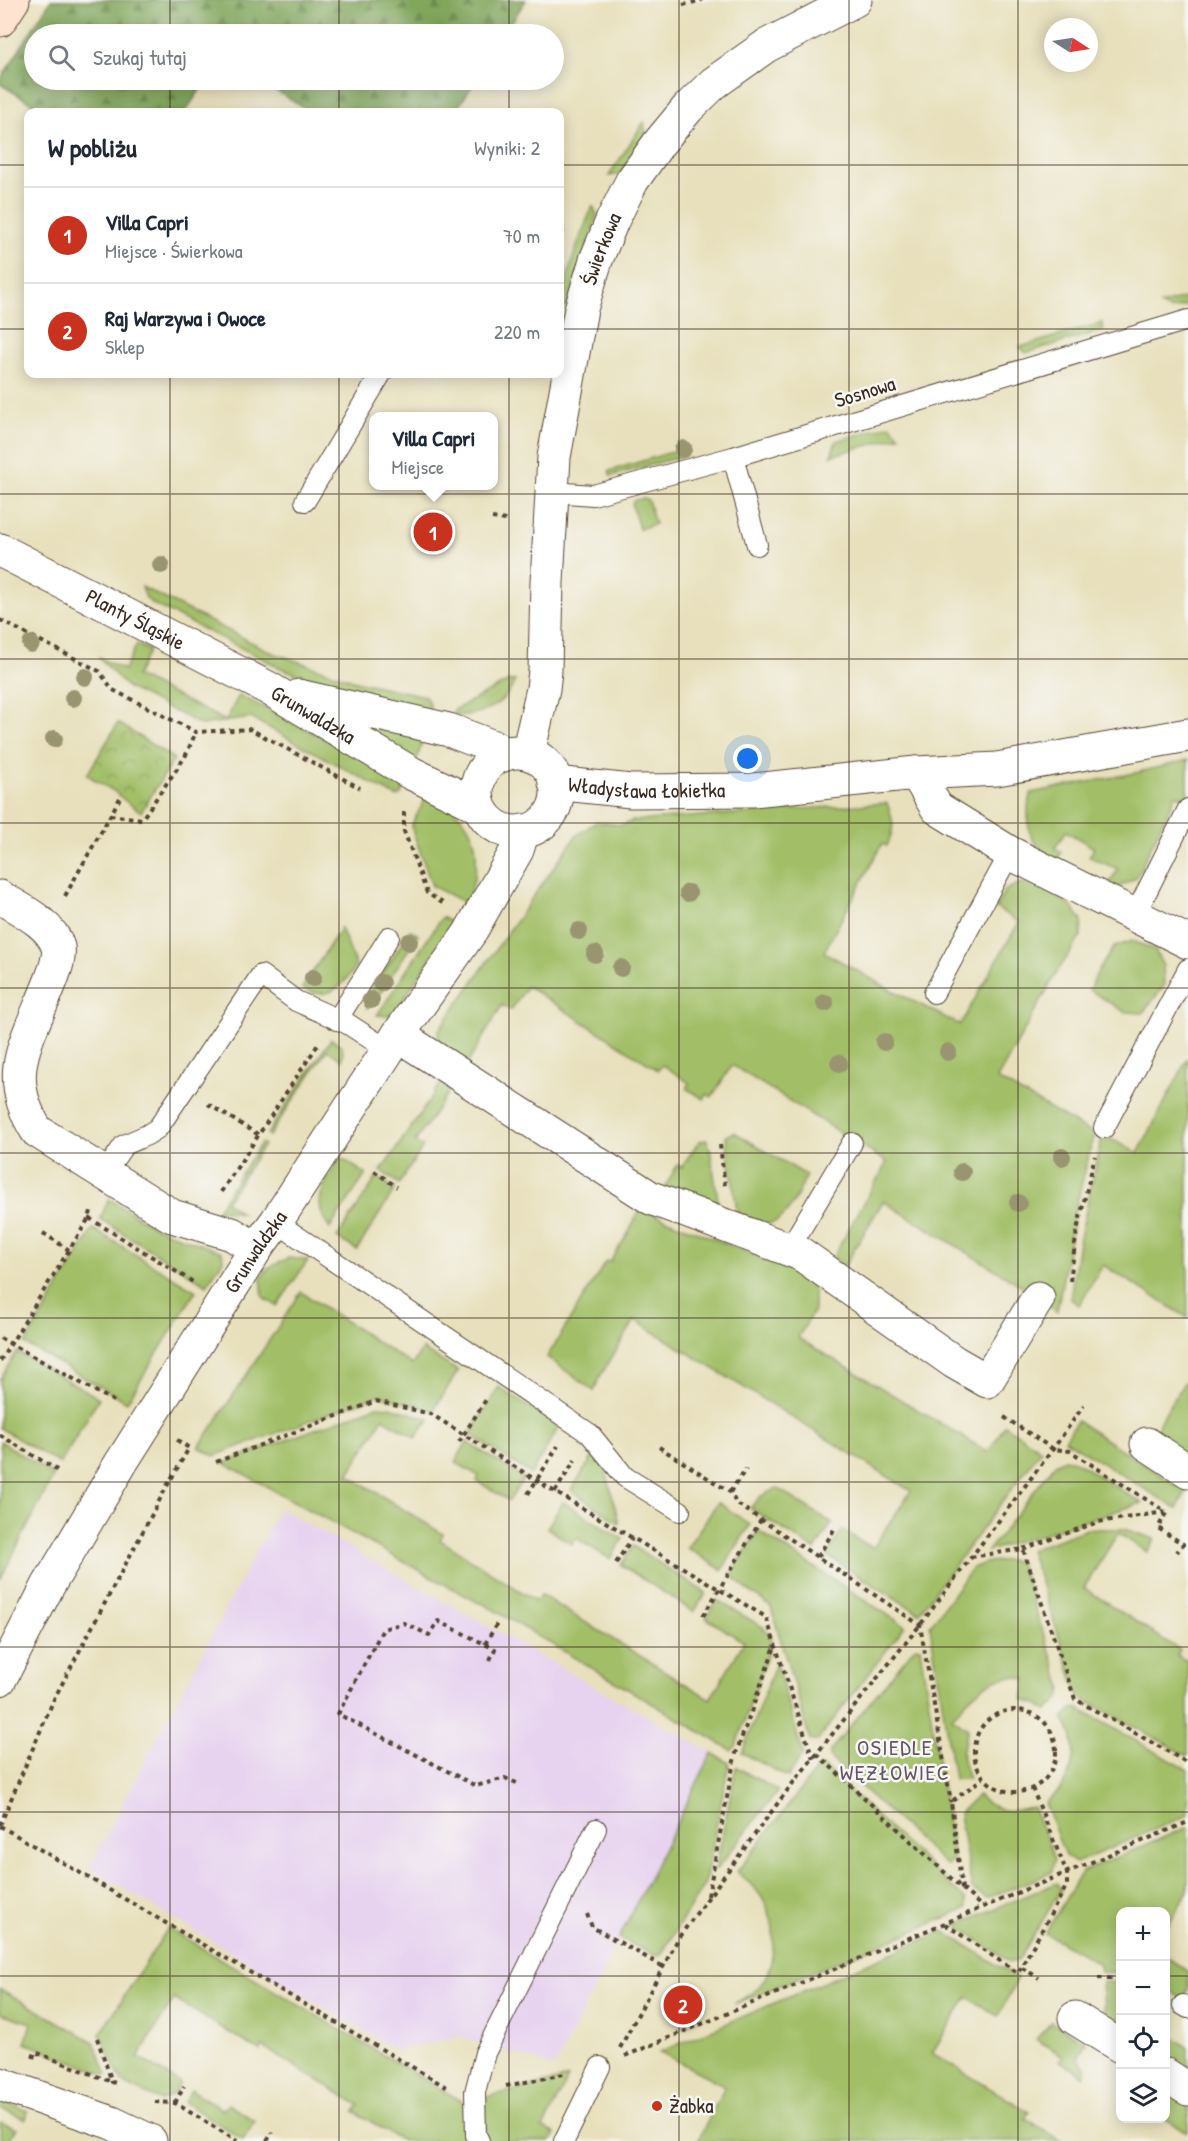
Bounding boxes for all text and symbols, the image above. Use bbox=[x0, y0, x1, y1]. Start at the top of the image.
north arrow bbox=[1044, 18, 1098, 72]
search box bbox=[24, 24, 564, 90]
icon: search bbox=[45, 41, 78, 74]
text: Szukaj tutaj bbox=[93, 42, 187, 72]
text: W pobliżu bbox=[48, 130, 137, 165]
text: Wyniki: 2 bbox=[474, 134, 540, 161]
text: Villa Capri bbox=[105, 207, 189, 237]
street label: Świerkowa bbox=[574, 207, 628, 289]
text: 1 bbox=[64, 222, 71, 249]
text: 70 m bbox=[503, 222, 540, 249]
text: Miejsce · Świerkowa bbox=[105, 237, 243, 264]
text: Raj Warzywa i Owoce bbox=[105, 303, 266, 333]
text: 2 bbox=[63, 318, 72, 345]
text: 220 m bbox=[494, 318, 540, 345]
text: Sklep bbox=[105, 333, 144, 360]
street label: Sosnowa bbox=[831, 369, 899, 414]
popup bbox=[369, 412, 498, 490]
text: Villa Capri bbox=[392, 423, 475, 453]
text: Miejsce bbox=[392, 453, 444, 480]
pin: 1 bbox=[414, 510, 452, 554]
street label: Planty Śląskie bbox=[81, 582, 190, 657]
street label: Grunwaldzka bbox=[266, 678, 361, 751]
your location bbox=[733, 744, 762, 773]
street label: Władysława Łokietka bbox=[567, 769, 725, 805]
street label: Grunwaldzka bbox=[217, 1205, 294, 1298]
district label: OSIEDLE WĘZŁOWIEC bbox=[840, 1732, 950, 1787]
map controls bbox=[1116, 1907, 1170, 2123]
button: + bbox=[1116, 1907, 1170, 1961]
button: − bbox=[1116, 1961, 1170, 2015]
pin: 2 bbox=[664, 1982, 702, 2028]
button: locate bbox=[1116, 2015, 1170, 2069]
button: layers bbox=[1116, 2069, 1170, 2123]
place label: Żabka bbox=[669, 2091, 713, 2120]
marker: Żabka bbox=[650, 2099, 664, 2113]

